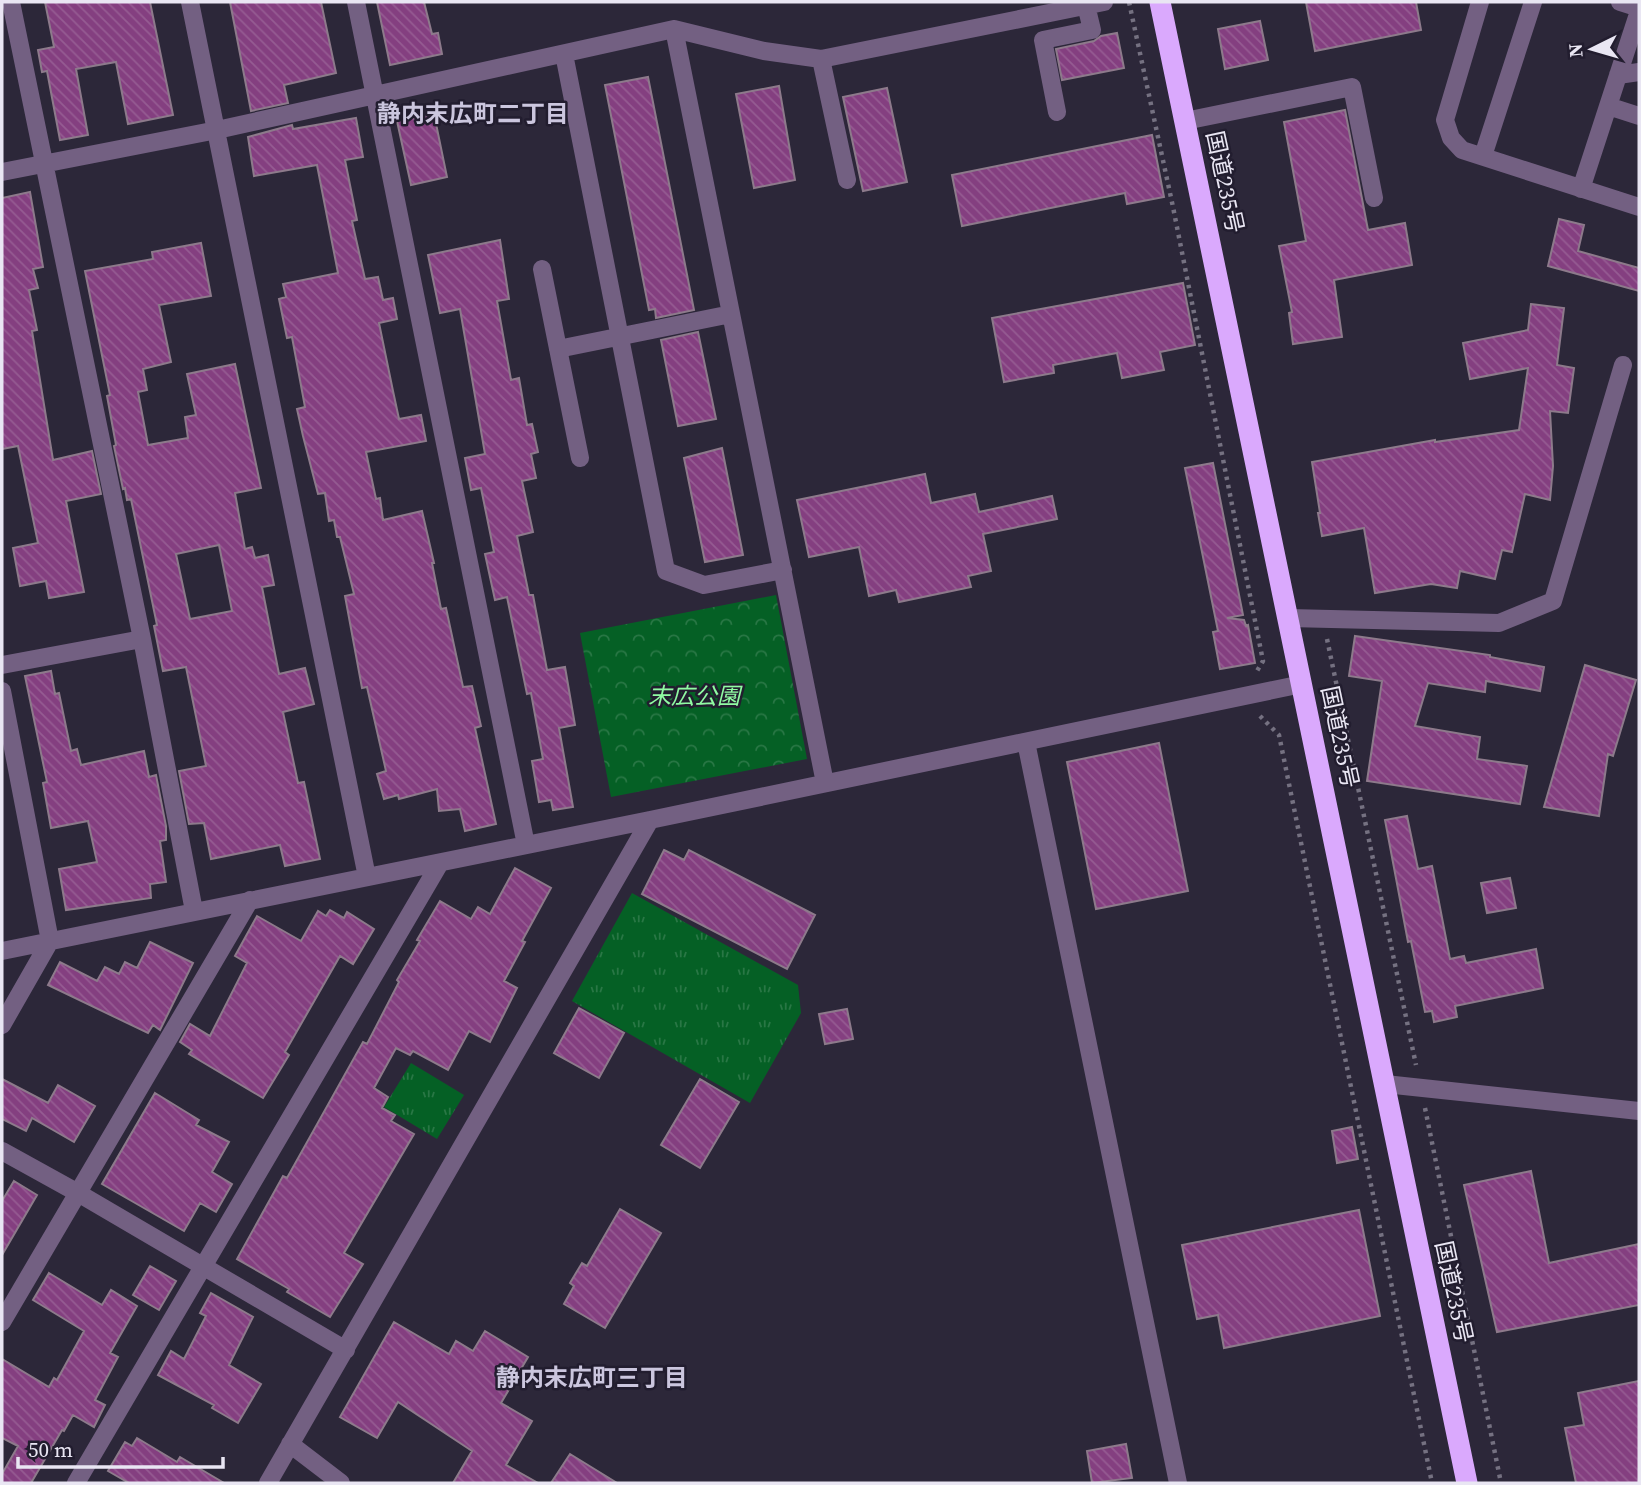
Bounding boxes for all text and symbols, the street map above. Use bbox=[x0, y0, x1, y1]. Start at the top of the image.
north arrow bbox=[1557, 14, 1627, 84]
text: N bbox=[1561, 42, 1589, 59]
district label: 静内末広町二丁目 bbox=[377, 97, 569, 130]
street label: 国道235号 bbox=[1199, 128, 1251, 236]
park label: 末広公園 bbox=[648, 680, 743, 712]
street label: 国道235号 bbox=[1314, 683, 1366, 791]
street label: 国道235号 bbox=[1428, 1238, 1480, 1346]
district label: 静内末広町三丁目 bbox=[496, 1361, 688, 1394]
scale bar bbox=[18, 1426, 222, 1470]
text: 50 m bbox=[28, 1435, 73, 1464]

